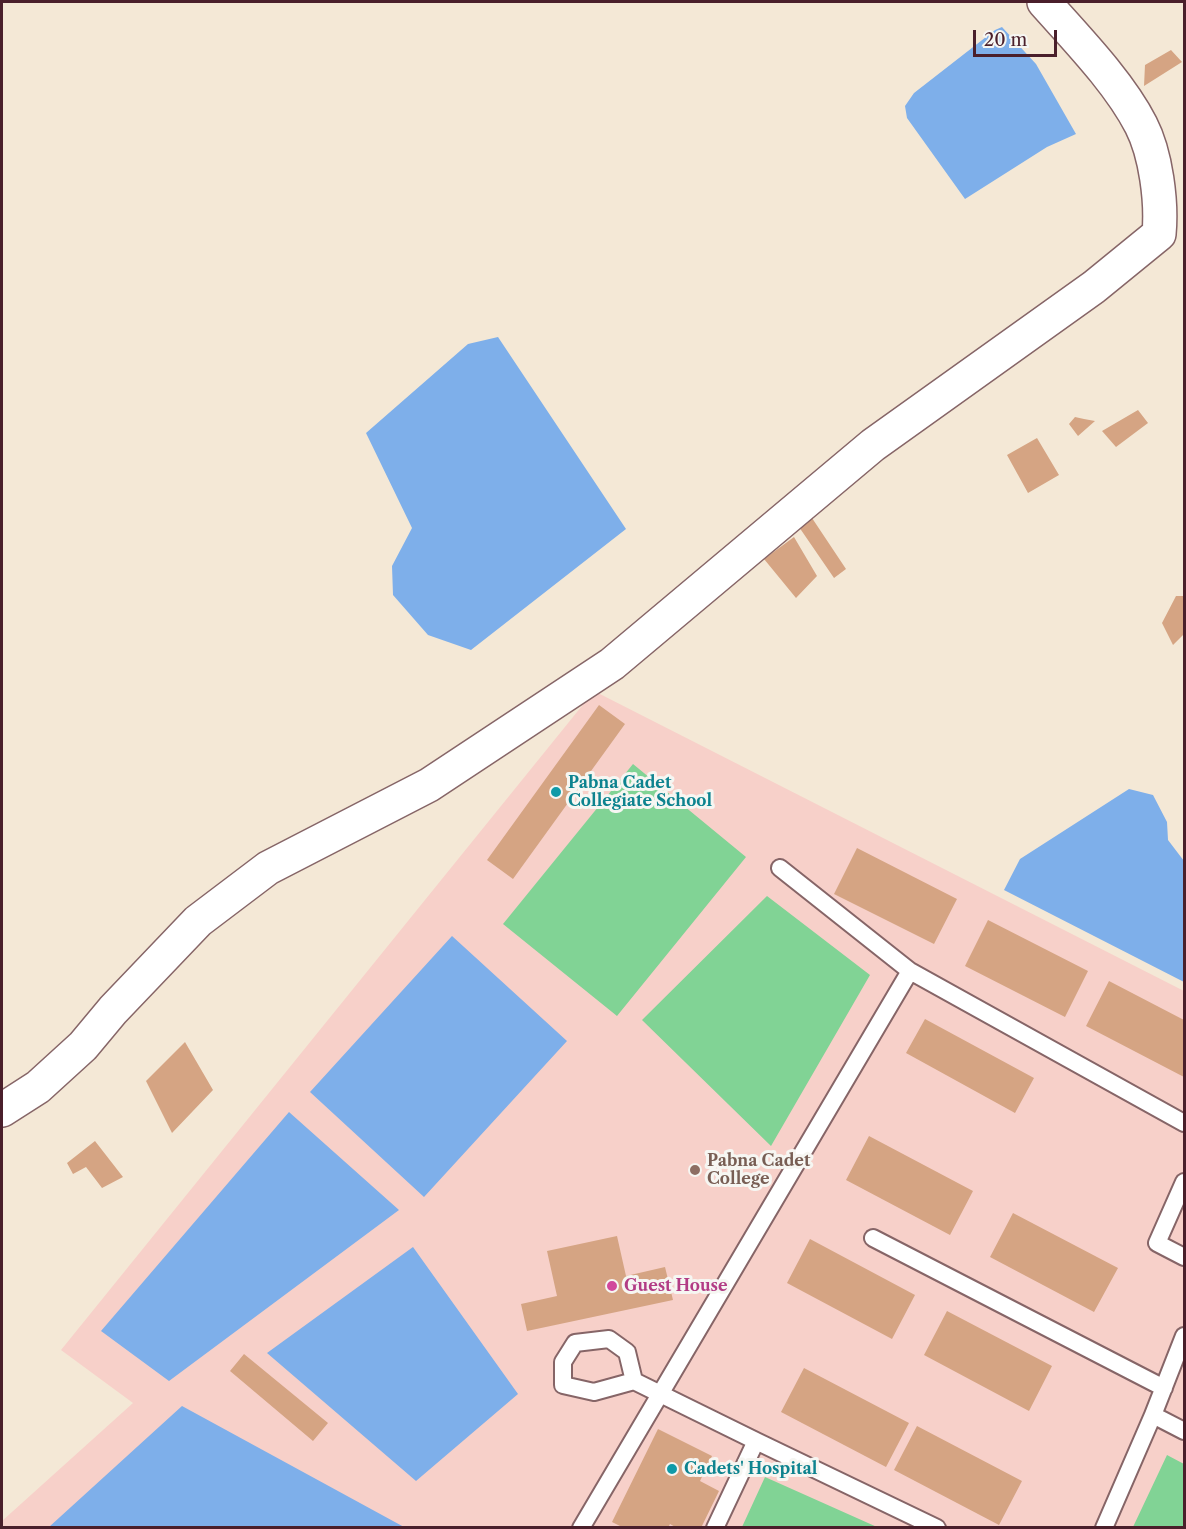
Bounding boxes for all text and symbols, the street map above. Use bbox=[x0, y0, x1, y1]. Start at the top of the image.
scale bar bbox=[976, 18, 1060, 56]
text: 20 m bbox=[984, 29, 1027, 51]
place label: Pabna Cadet Collegiate School bbox=[568, 773, 712, 811]
marker: Pabna Cadet Collegiate School bbox=[549, 785, 563, 799]
place label: Pabna Cadet College bbox=[707, 1151, 810, 1189]
marker: Pabna Cadet College bbox=[688, 1163, 702, 1177]
place label: Guest House bbox=[624, 1276, 727, 1296]
marker: Guest House bbox=[605, 1279, 619, 1293]
place label: Cadets' Hospital bbox=[684, 1459, 817, 1479]
marker: Cadets' Hospital bbox=[665, 1462, 679, 1476]

